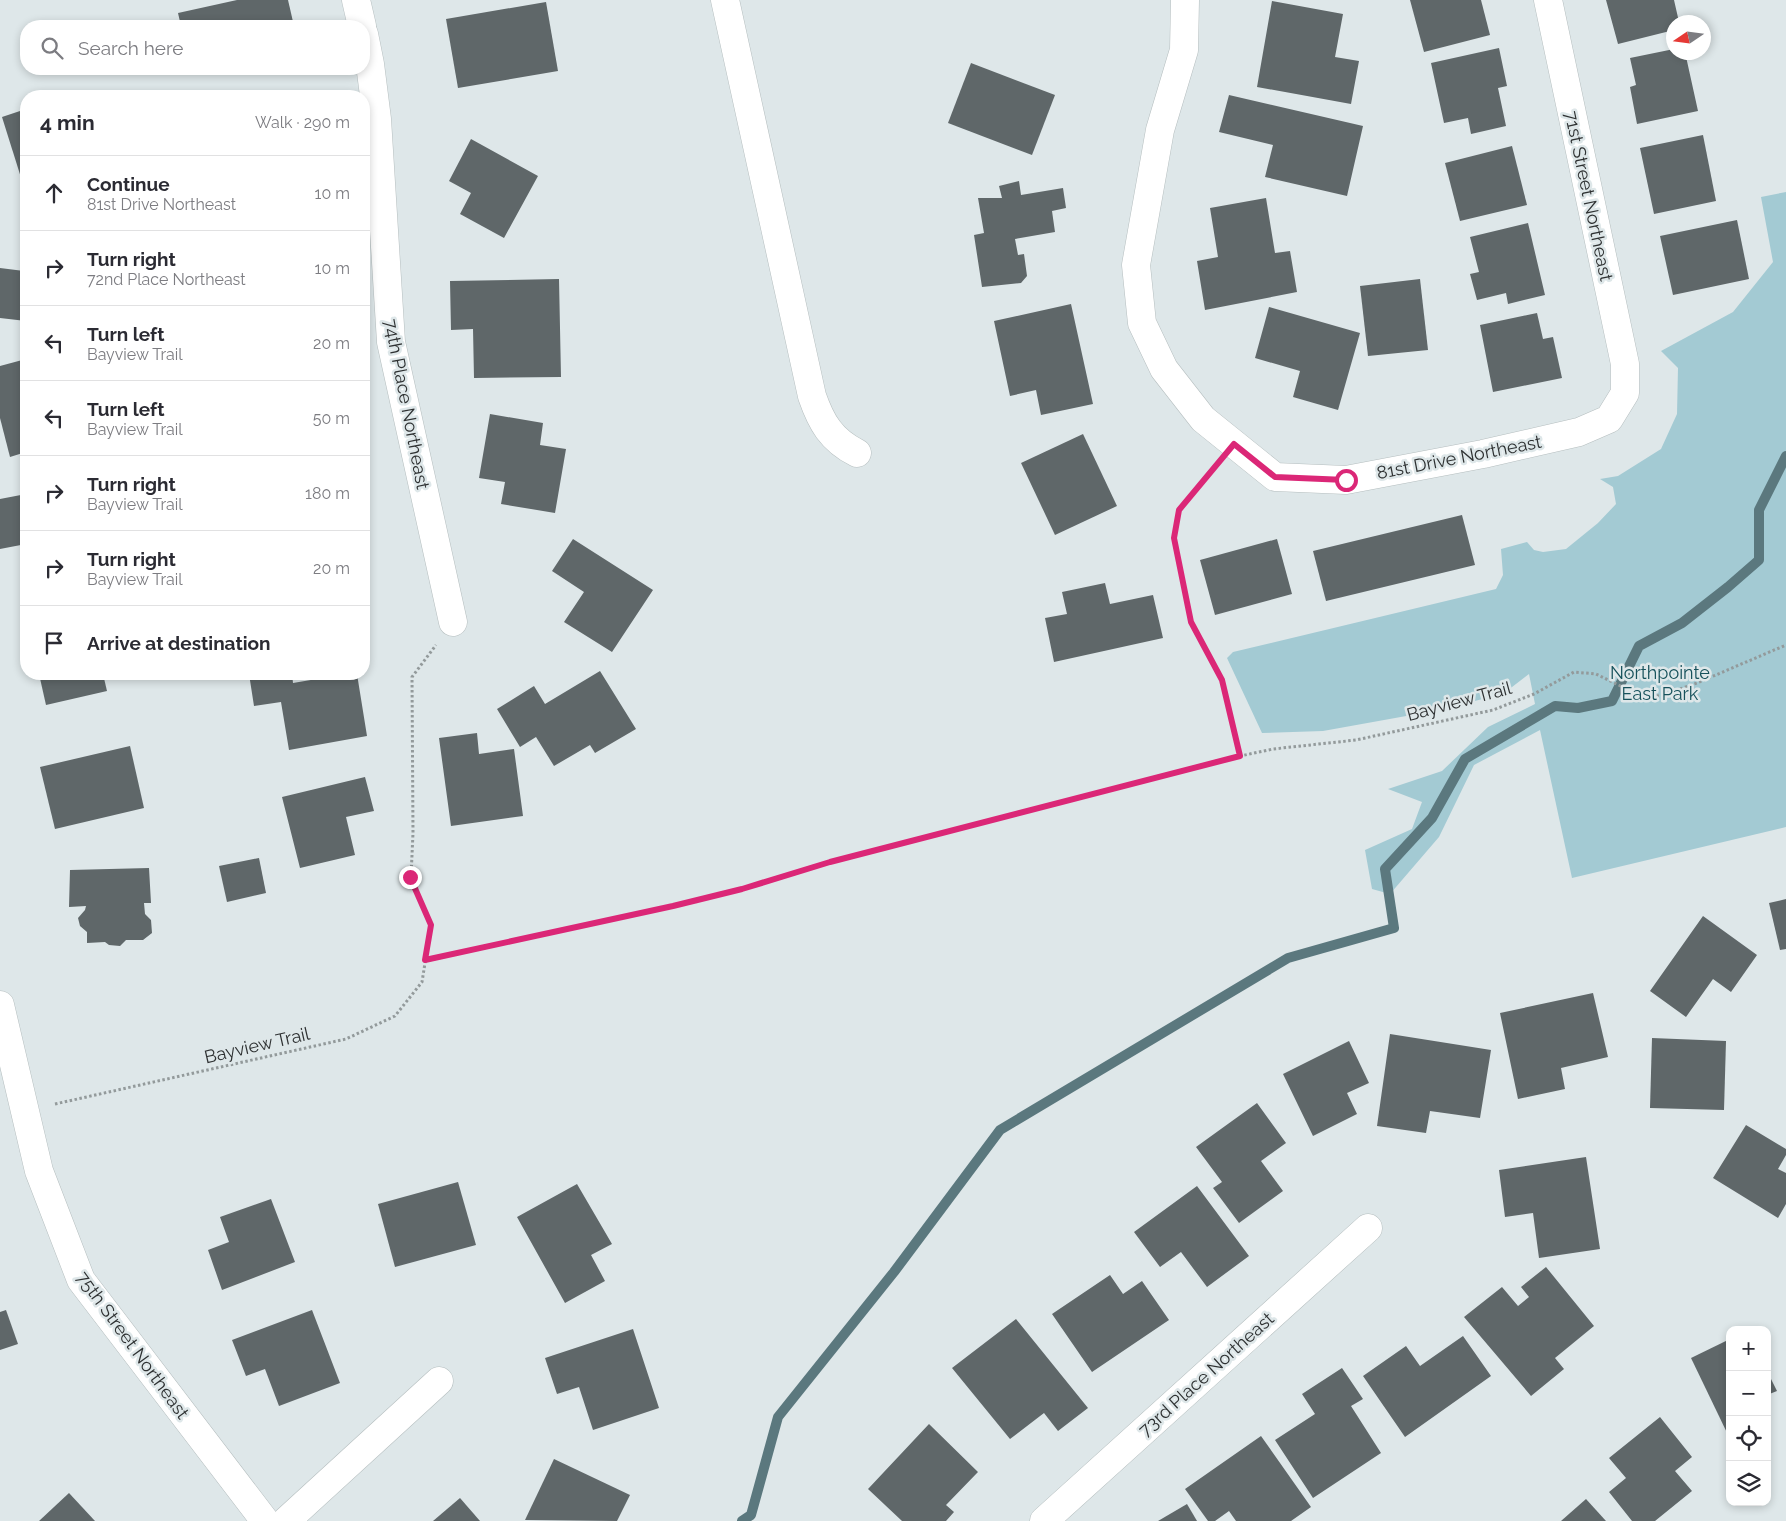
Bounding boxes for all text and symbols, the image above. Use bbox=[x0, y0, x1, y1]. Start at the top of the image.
north arrow bbox=[1666, 15, 1711, 60]
search box bbox=[20, 20, 370, 75]
icon: search bbox=[38, 34, 66, 62]
text: Search here bbox=[78, 37, 184, 59]
street label: 71st Street Northeast bbox=[1561, 109, 1617, 283]
text: 4 min bbox=[40, 110, 95, 135]
text: Walk · 290 m bbox=[255, 113, 350, 132]
text: Continue bbox=[87, 173, 170, 195]
icon: ahead bbox=[40, 179, 68, 207]
text: 10 m bbox=[315, 184, 350, 203]
text: 81st Drive Northeast bbox=[87, 195, 236, 214]
text: Turn right bbox=[87, 248, 176, 270]
icon: right bbox=[40, 254, 68, 282]
text: 10 m bbox=[315, 259, 350, 278]
text: 72nd Place Northeast bbox=[87, 270, 246, 289]
street label: 74th Place Northeast bbox=[380, 317, 434, 491]
text: Turn left bbox=[87, 323, 164, 345]
icon: left bbox=[40, 329, 68, 357]
text: 20 m bbox=[313, 334, 350, 353]
text: Bayview Trail bbox=[87, 345, 183, 364]
text: Turn left bbox=[87, 398, 164, 420]
icon: left bbox=[40, 404, 68, 432]
text: 50 m bbox=[313, 409, 350, 428]
text: Bayview Trail bbox=[87, 420, 183, 439]
street label: 81st Drive Northeast bbox=[1375, 431, 1543, 483]
route start bbox=[1335, 469, 1358, 492]
text: Turn right bbox=[87, 473, 176, 495]
icon: right bbox=[40, 479, 68, 507]
text: 180 m bbox=[305, 484, 350, 503]
text: Bayview Trail bbox=[87, 495, 183, 514]
text: Turn right bbox=[87, 548, 176, 570]
icon: right bbox=[40, 554, 68, 582]
text: 20 m bbox=[313, 559, 350, 578]
text: Bayview Trail bbox=[87, 570, 183, 589]
icon: arrive bbox=[40, 629, 68, 657]
text: Arrive at destination bbox=[87, 632, 271, 654]
park label: Northpointe East Park bbox=[1610, 662, 1710, 704]
street label: Bayview Trail bbox=[1404, 677, 1514, 725]
route end bbox=[399, 866, 422, 889]
street label: Bayview Trail bbox=[202, 1023, 312, 1067]
street label: 75th Street Northeast bbox=[72, 1267, 194, 1423]
street label: 73rd Place Northeast bbox=[1134, 1308, 1278, 1440]
map controls bbox=[1726, 1326, 1771, 1506]
button: + bbox=[1726, 1326, 1771, 1371]
button: − bbox=[1726, 1371, 1771, 1416]
button: locate bbox=[1726, 1416, 1771, 1461]
button: layers bbox=[1726, 1461, 1771, 1506]

